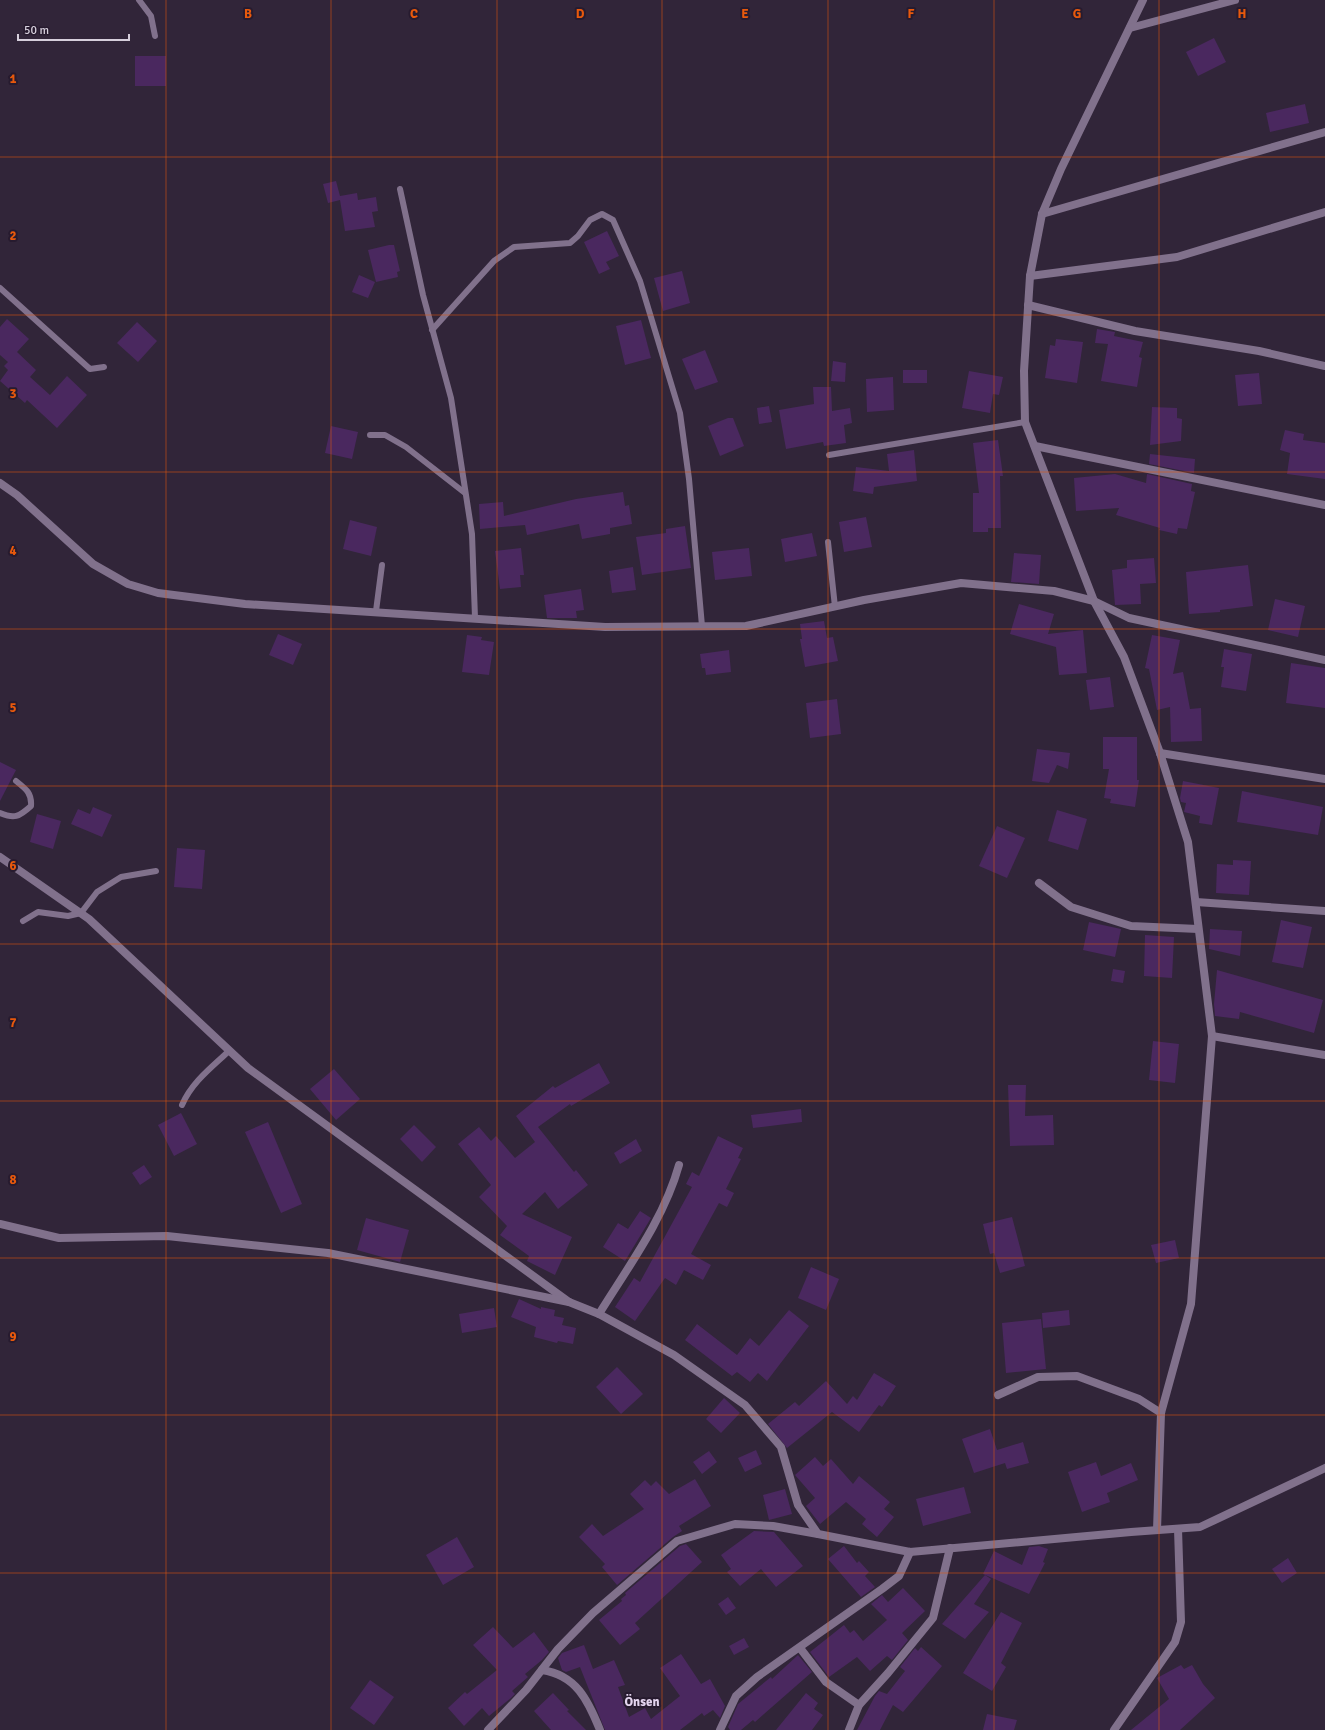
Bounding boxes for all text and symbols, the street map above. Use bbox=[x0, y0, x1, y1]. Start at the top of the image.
text: B bbox=[244, 6, 252, 22]
text: C bbox=[410, 6, 418, 22]
text: D bbox=[576, 6, 585, 22]
text: E bbox=[741, 6, 749, 22]
text: F bbox=[908, 6, 915, 22]
text: G bbox=[1073, 6, 1081, 22]
text: H bbox=[1238, 6, 1246, 22]
scale bar bbox=[18, 16, 129, 42]
text: 50 m bbox=[24, 23, 49, 38]
text: 1 bbox=[9, 71, 17, 87]
text: 2 bbox=[9, 228, 17, 244]
text: 3 bbox=[9, 386, 17, 402]
text: 4 bbox=[9, 543, 17, 559]
text: 5 bbox=[9, 700, 17, 716]
text: 6 bbox=[9, 858, 17, 874]
text: 7 bbox=[9, 1015, 17, 1031]
text: 8 bbox=[9, 1172, 17, 1188]
text: 9 bbox=[9, 1329, 17, 1345]
district label: Önsen bbox=[624, 1694, 660, 1710]

